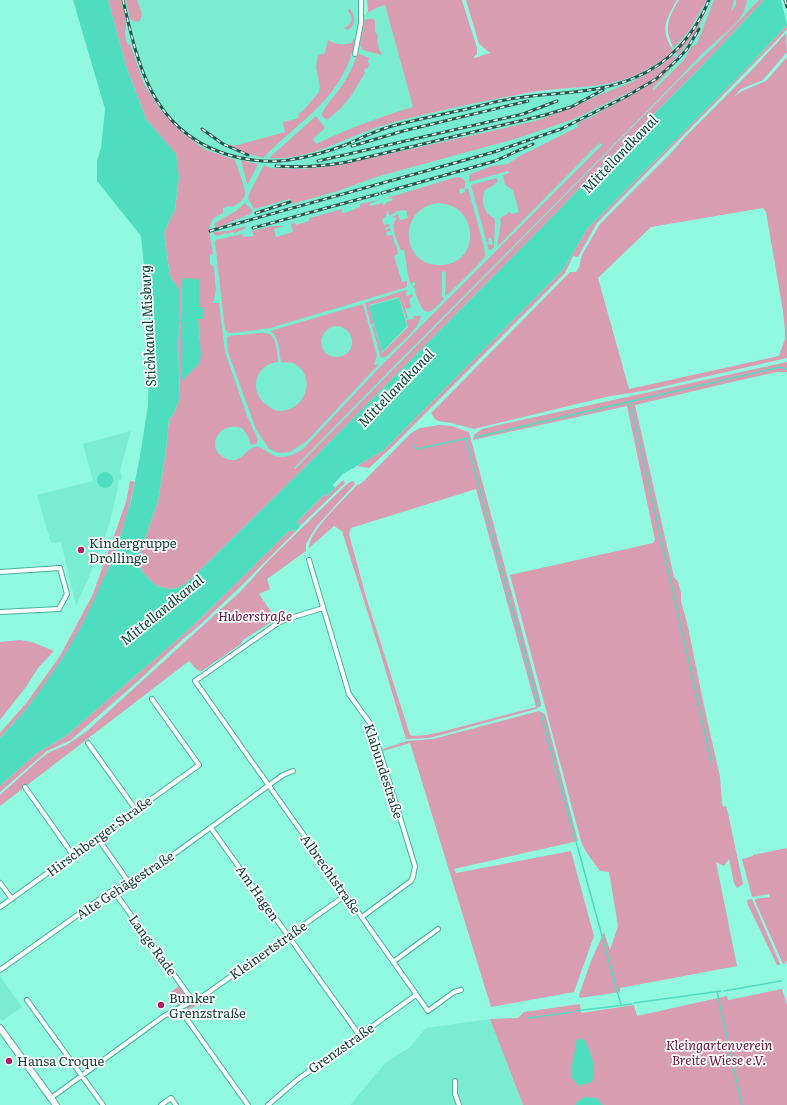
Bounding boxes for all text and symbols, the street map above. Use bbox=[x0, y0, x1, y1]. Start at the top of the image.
water label: Mittellandkanal bbox=[577, 110, 662, 197]
water label: Stichkanal Misburg bbox=[134, 265, 160, 387]
water label: Mittellandkanal bbox=[353, 344, 438, 431]
place label: Kindergruppe Drollinge bbox=[89, 533, 177, 567]
marker: Kindergruppe Drollinge bbox=[76, 545, 86, 555]
water label: Mittellandkanal bbox=[115, 569, 207, 649]
park label: Huberstraße bbox=[218, 606, 292, 625]
street label: Klabundestraße bbox=[360, 721, 409, 821]
street label: Hirschberger Straße bbox=[42, 791, 156, 880]
street label: Albrechtstraße bbox=[297, 830, 366, 918]
street label: Alte Gehägestraße bbox=[72, 846, 178, 923]
street label: Am Hagen bbox=[232, 861, 285, 925]
street label: Lange Rade bbox=[125, 910, 182, 979]
street label: Kleinertstraße bbox=[225, 916, 311, 983]
place label: Bunker Grenzstraße bbox=[169, 988, 246, 1022]
marker: Bunker Grenzstraße bbox=[156, 1000, 166, 1010]
street label: Grenzstraße bbox=[304, 1018, 378, 1077]
park label: Kleingartenverein Breite Wiese e.V. bbox=[666, 1035, 773, 1069]
place label: Hansa Croque bbox=[17, 1051, 104, 1070]
marker: Hansa Croque bbox=[4, 1056, 14, 1066]

